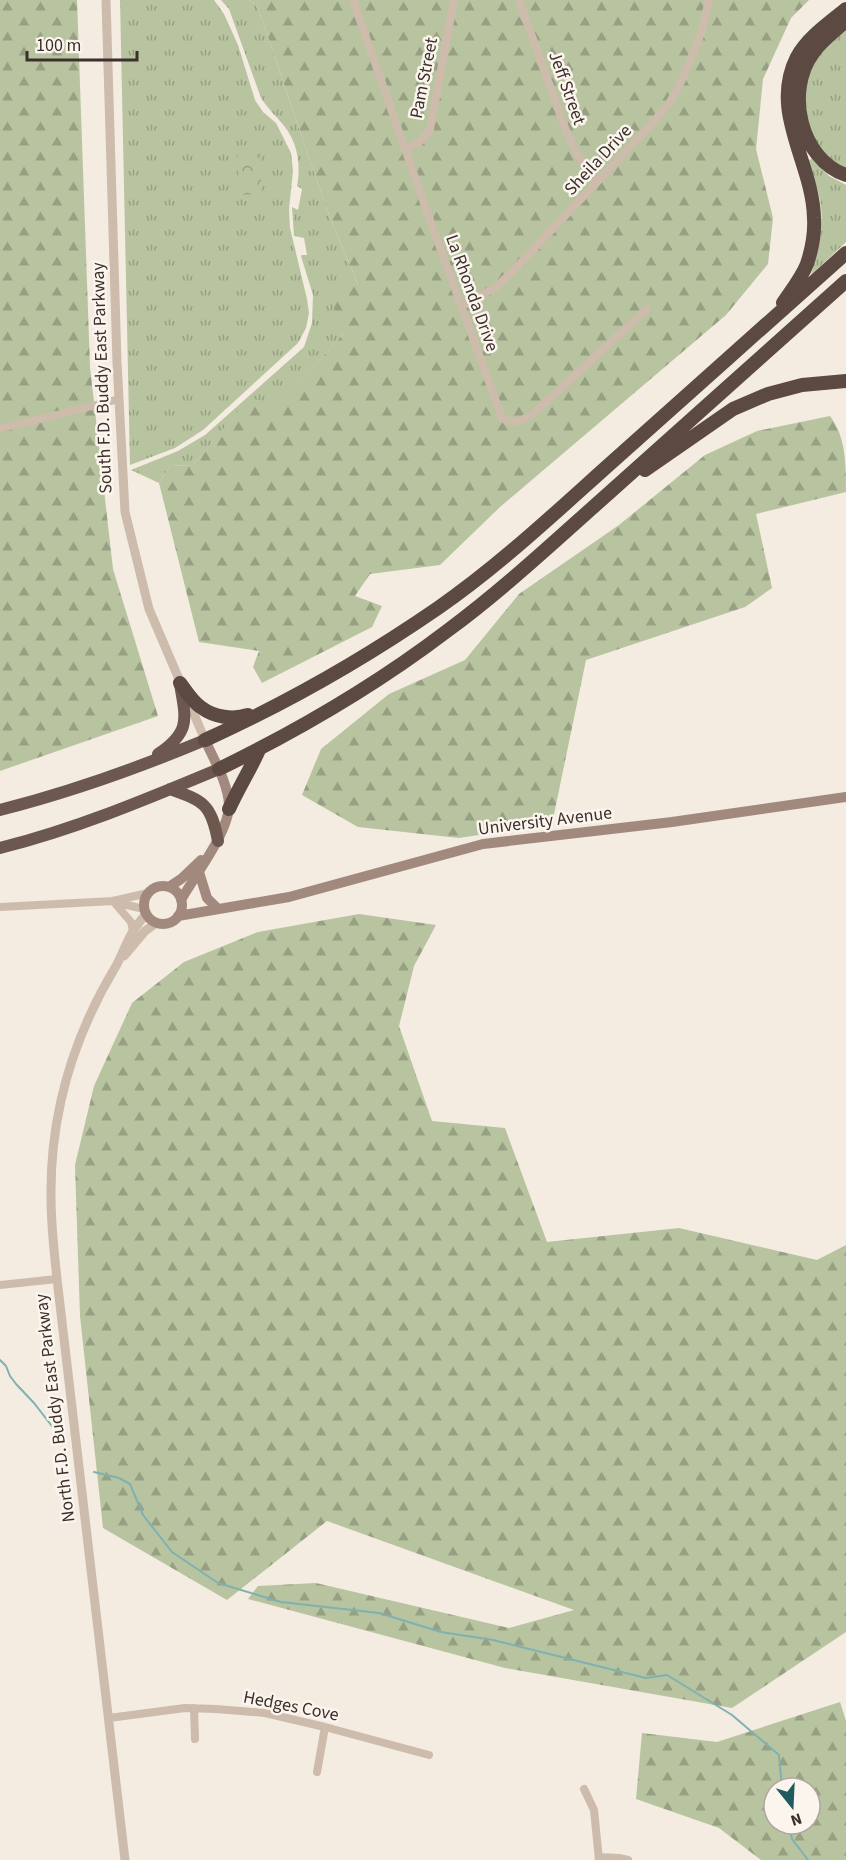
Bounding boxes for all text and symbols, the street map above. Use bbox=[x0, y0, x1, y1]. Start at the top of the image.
scale bar bbox=[27, 24, 136, 62]
text: 100 m bbox=[36, 33, 81, 58]
street label: Pam Street bbox=[404, 35, 444, 121]
street label: Jeff Street bbox=[542, 48, 592, 128]
street label: Sheila Drive bbox=[558, 119, 638, 201]
street label: La Rhonda Drive bbox=[439, 231, 505, 355]
street label: South F.D. Buddy East Parkway bbox=[85, 261, 119, 494]
street label: University Avenue bbox=[477, 800, 614, 842]
street label: North F.D. Buddy East Parkway bbox=[29, 1292, 81, 1524]
street label: Hedges Cove bbox=[241, 1684, 341, 1728]
north arrow bbox=[762, 1776, 822, 1836]
text: N bbox=[788, 1807, 805, 1831]

